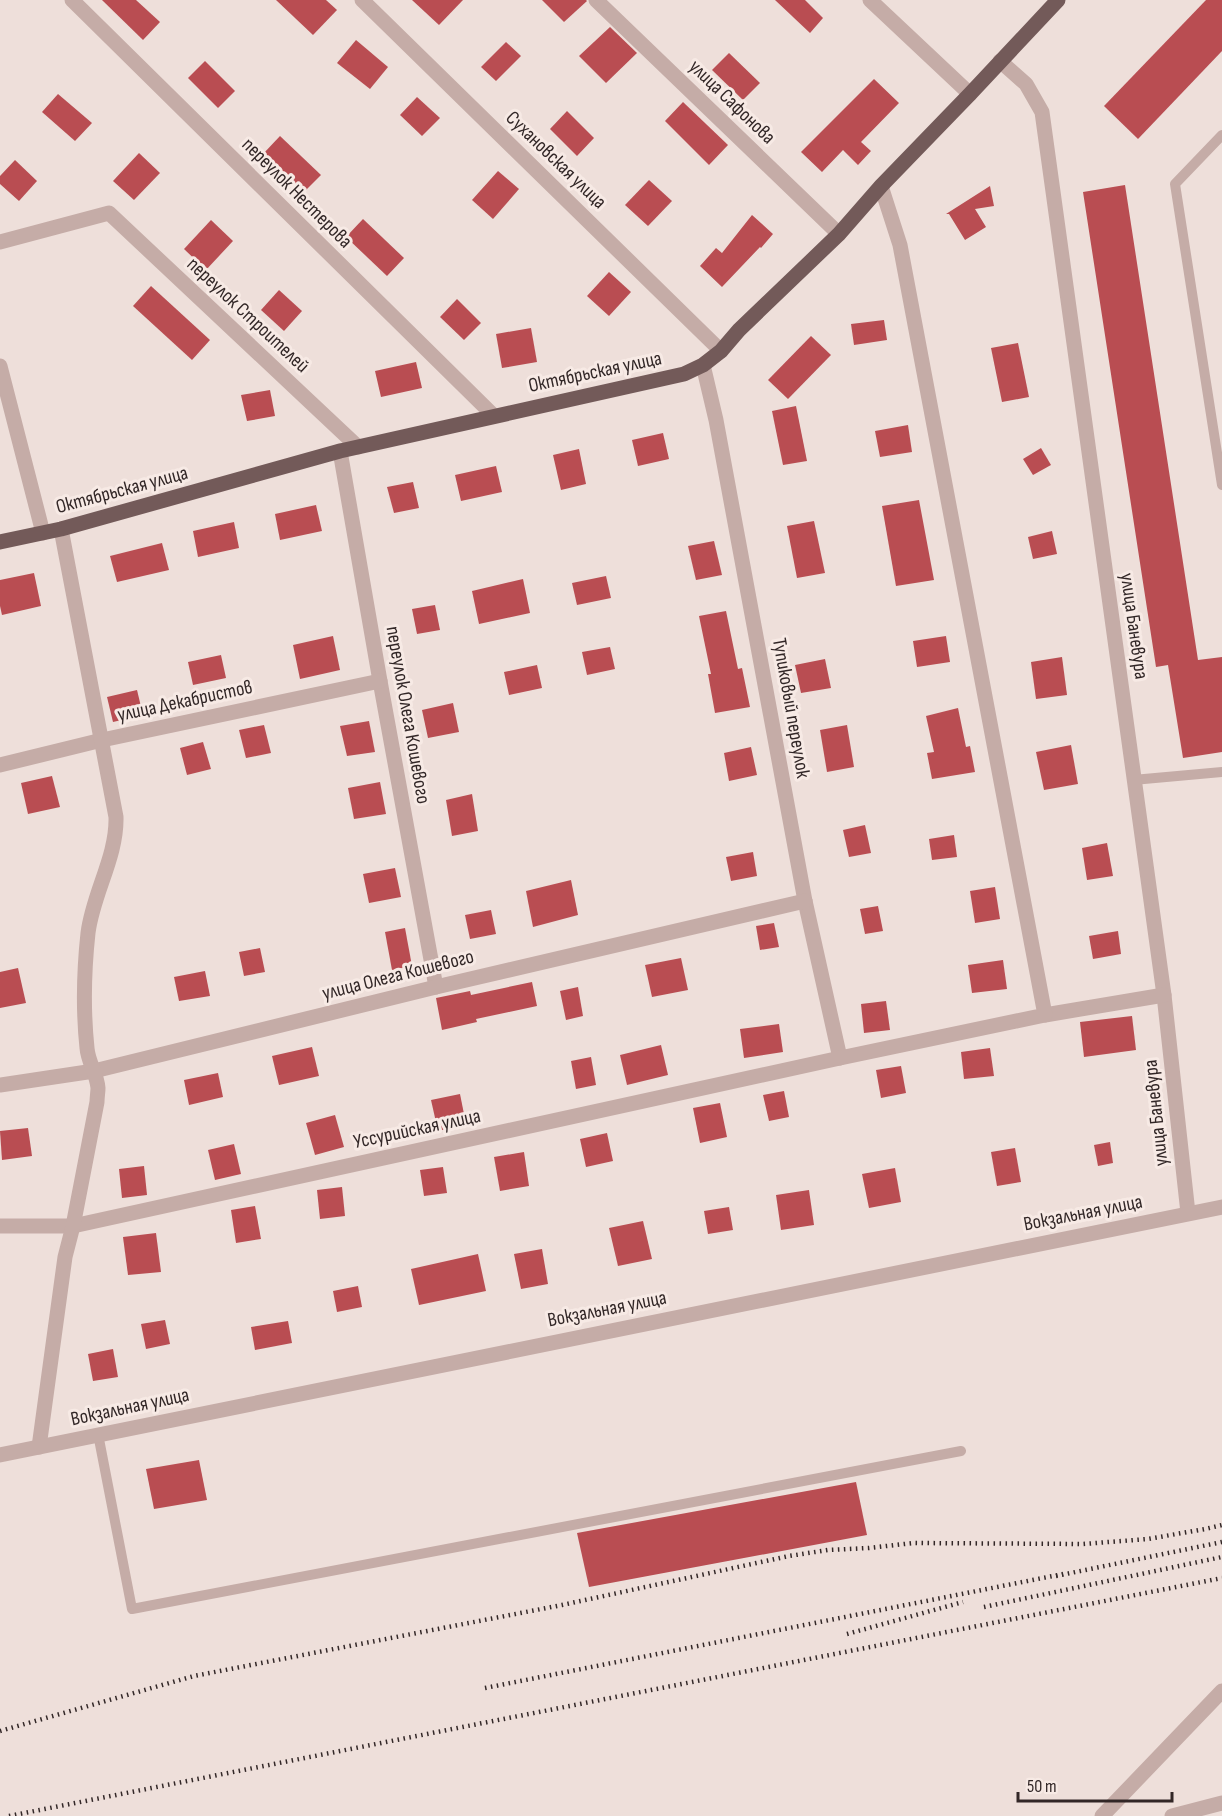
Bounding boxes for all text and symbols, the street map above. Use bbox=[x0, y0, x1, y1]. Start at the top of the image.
street label: улица Сафонова bbox=[684, 55, 780, 149]
street label: Сухановская улица bbox=[501, 106, 611, 214]
street label: переулок Нестерова bbox=[237, 133, 357, 253]
street label: переулок Строителей bbox=[182, 252, 314, 378]
street label: Октябрьская улица bbox=[526, 346, 664, 398]
street label: Октябрьская улица bbox=[53, 461, 191, 519]
street label: улица Баневура bbox=[1115, 571, 1153, 681]
street label: переулок Олега Кошевого bbox=[381, 624, 435, 806]
street label: Тупиковый переулок bbox=[767, 636, 815, 780]
street label: улица Декабристов bbox=[115, 675, 255, 727]
street label: улица Олега Кошевого bbox=[320, 945, 476, 1005]
street label: улица Баневура bbox=[1138, 1059, 1174, 1167]
street label: Уссурийская улица bbox=[351, 1104, 483, 1154]
street label: Вокзальная улица bbox=[1022, 1190, 1144, 1236]
street label: Вокзальная улица bbox=[546, 1286, 668, 1332]
street label: Вокзальная улица bbox=[69, 1383, 191, 1431]
scale bar bbox=[1018, 1765, 1172, 1803]
text: 50 m bbox=[1027, 1776, 1057, 1797]

